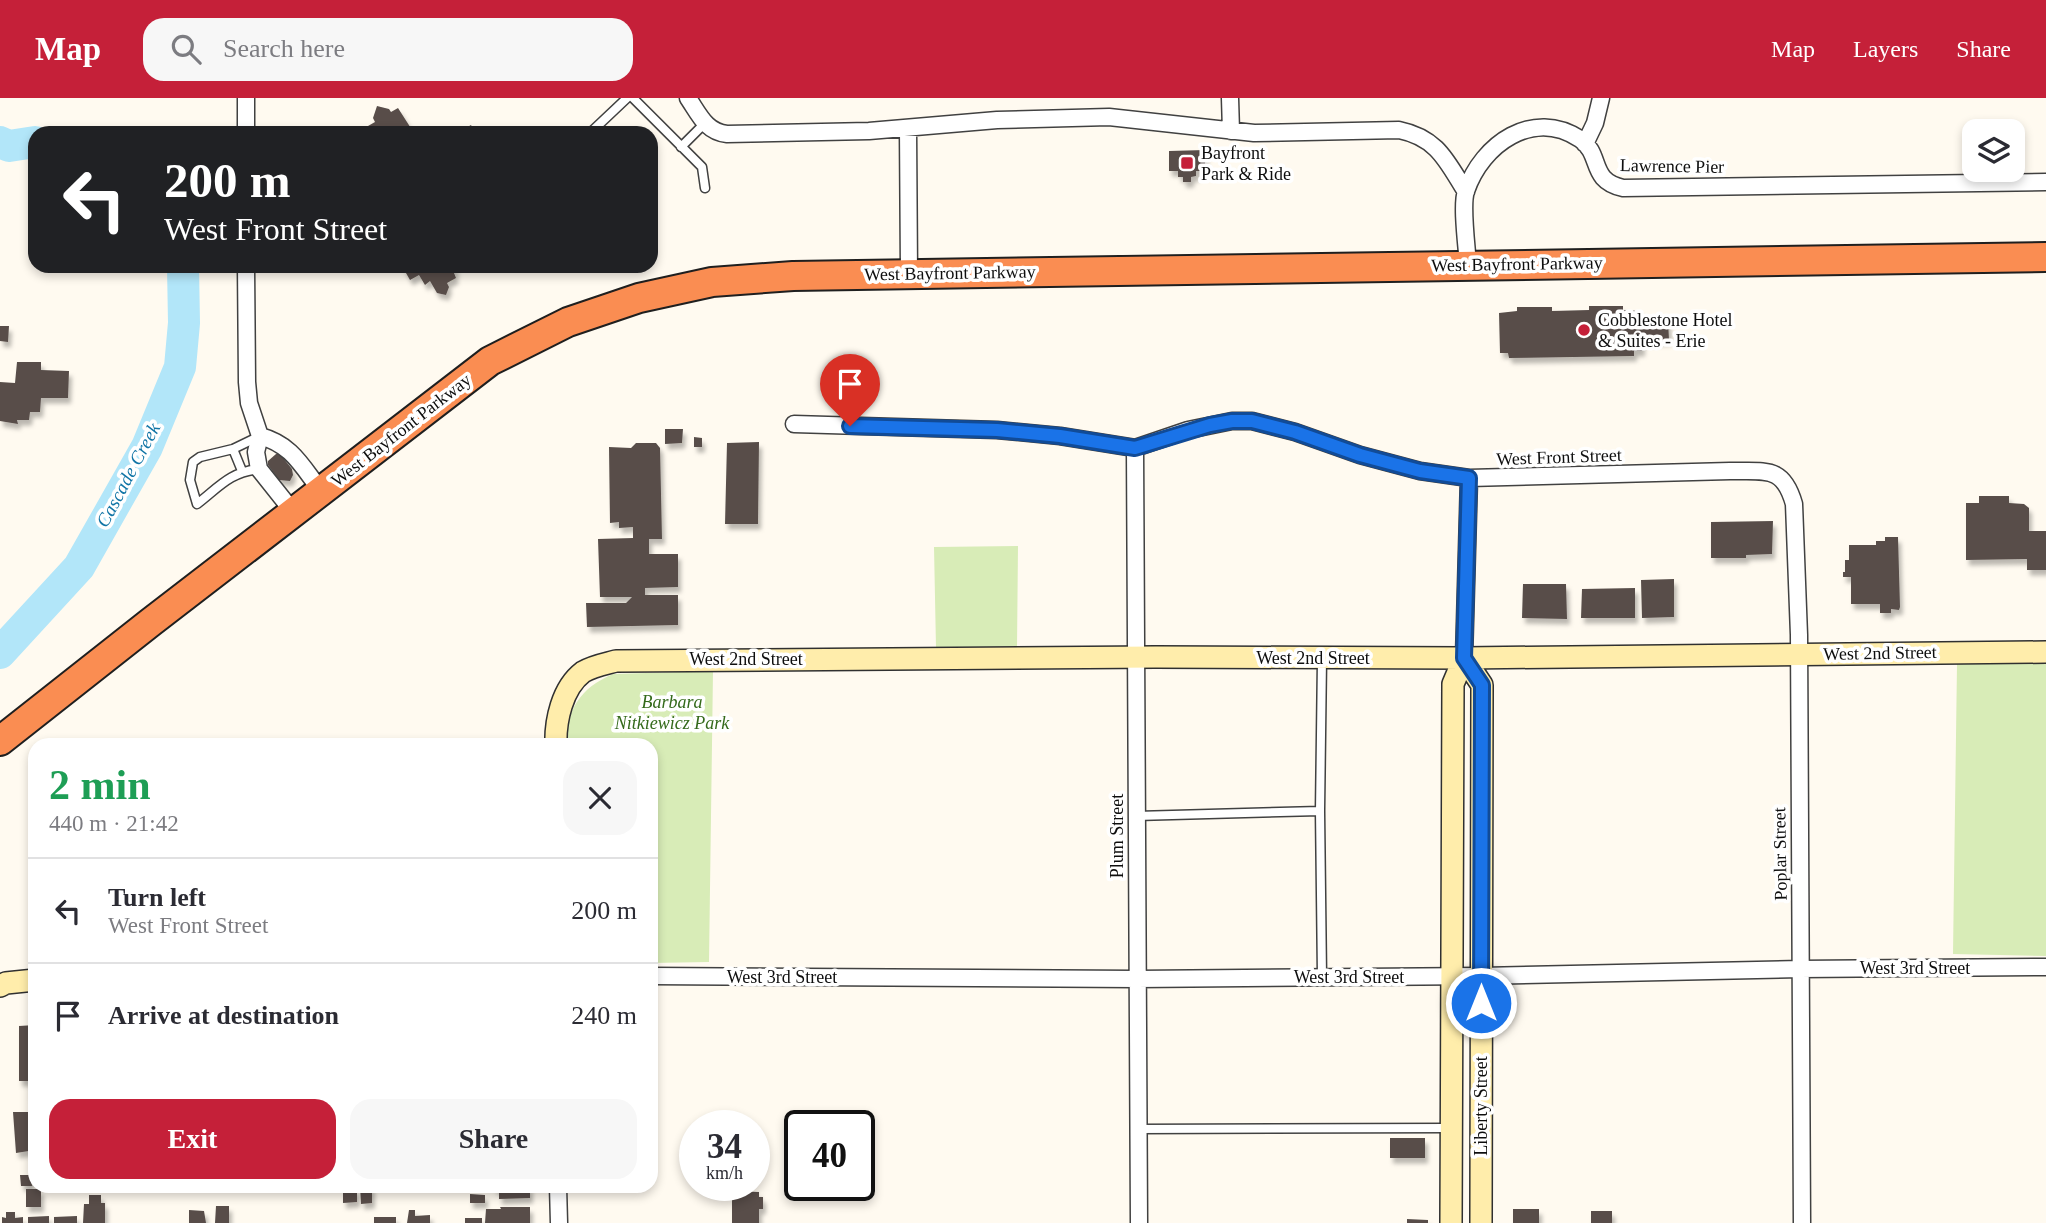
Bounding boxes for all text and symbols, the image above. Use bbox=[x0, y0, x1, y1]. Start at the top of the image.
search box bbox=[143, 18, 633, 81]
icon: search bbox=[167, 30, 205, 68]
text: Map bbox=[35, 31, 101, 67]
text: Search here bbox=[223, 34, 345, 63]
text: Map bbox=[1771, 36, 1815, 62]
text: Layers bbox=[1853, 36, 1918, 62]
text: Share bbox=[1956, 36, 2011, 62]
map controls bbox=[1962, 119, 2025, 182]
button: layers bbox=[1962, 119, 2025, 182]
place label: Bayfront Park & Ride bbox=[1201, 143, 1291, 184]
text: 200 m bbox=[164, 153, 291, 208]
icon: left bbox=[49, 154, 140, 245]
marker: Bayfront Park & Ride bbox=[1179, 155, 1195, 171]
street label: Lawrence Pier bbox=[1620, 155, 1724, 177]
text: West Front Street bbox=[164, 211, 387, 247]
street label: West Bayfront Parkway bbox=[1431, 253, 1603, 275]
street label: West Bayfront Parkway bbox=[864, 262, 1036, 284]
place label: Cobblestone Hotel & Suites - Erie bbox=[1598, 310, 1732, 351]
marker: Cobblestone Hotel & Suites - Erie bbox=[1576, 322, 1592, 338]
pin bbox=[820, 354, 880, 426]
icon: arrive bbox=[831, 365, 869, 403]
street label: West Bayfront Parkway bbox=[327, 369, 475, 491]
water label: Cascade Creek bbox=[92, 419, 164, 531]
street label: West Front Street bbox=[1496, 445, 1622, 469]
street label: West 2nd Street bbox=[1823, 642, 1937, 664]
street label: West 2nd Street bbox=[1256, 648, 1370, 668]
street label: West 2nd Street bbox=[689, 649, 803, 669]
park label: Barbara Nitkiewicz Park bbox=[614, 692, 730, 733]
button: close bbox=[563, 761, 637, 835]
text: 2 min bbox=[49, 762, 151, 808]
street label: Plum Street bbox=[1107, 794, 1127, 878]
street label: Poplar Street bbox=[1769, 807, 1791, 901]
text: 440 m · 21:42 bbox=[49, 811, 179, 836]
text: Turn left bbox=[108, 883, 206, 912]
icon: left bbox=[49, 892, 87, 930]
text: 200 m bbox=[571, 896, 637, 925]
text: West Front Street bbox=[108, 913, 268, 938]
street label: West 3rd Street bbox=[1860, 958, 1970, 978]
position arrow bbox=[1444, 966, 1518, 1040]
street label: West 3rd Street bbox=[727, 967, 837, 987]
street label: West 3rd Street bbox=[1294, 967, 1404, 987]
icon: arrive bbox=[49, 997, 87, 1035]
text: Arrive at destination bbox=[108, 1001, 339, 1030]
text: 240 m bbox=[571, 1001, 637, 1030]
street label: Liberty Street bbox=[1471, 1056, 1491, 1156]
button: Exit bbox=[49, 1099, 336, 1179]
button: Share bbox=[350, 1099, 637, 1179]
speed limit sign: 40 bbox=[784, 1110, 875, 1201]
text: 34 bbox=[707, 1127, 742, 1166]
text: km/h bbox=[706, 1163, 743, 1183]

